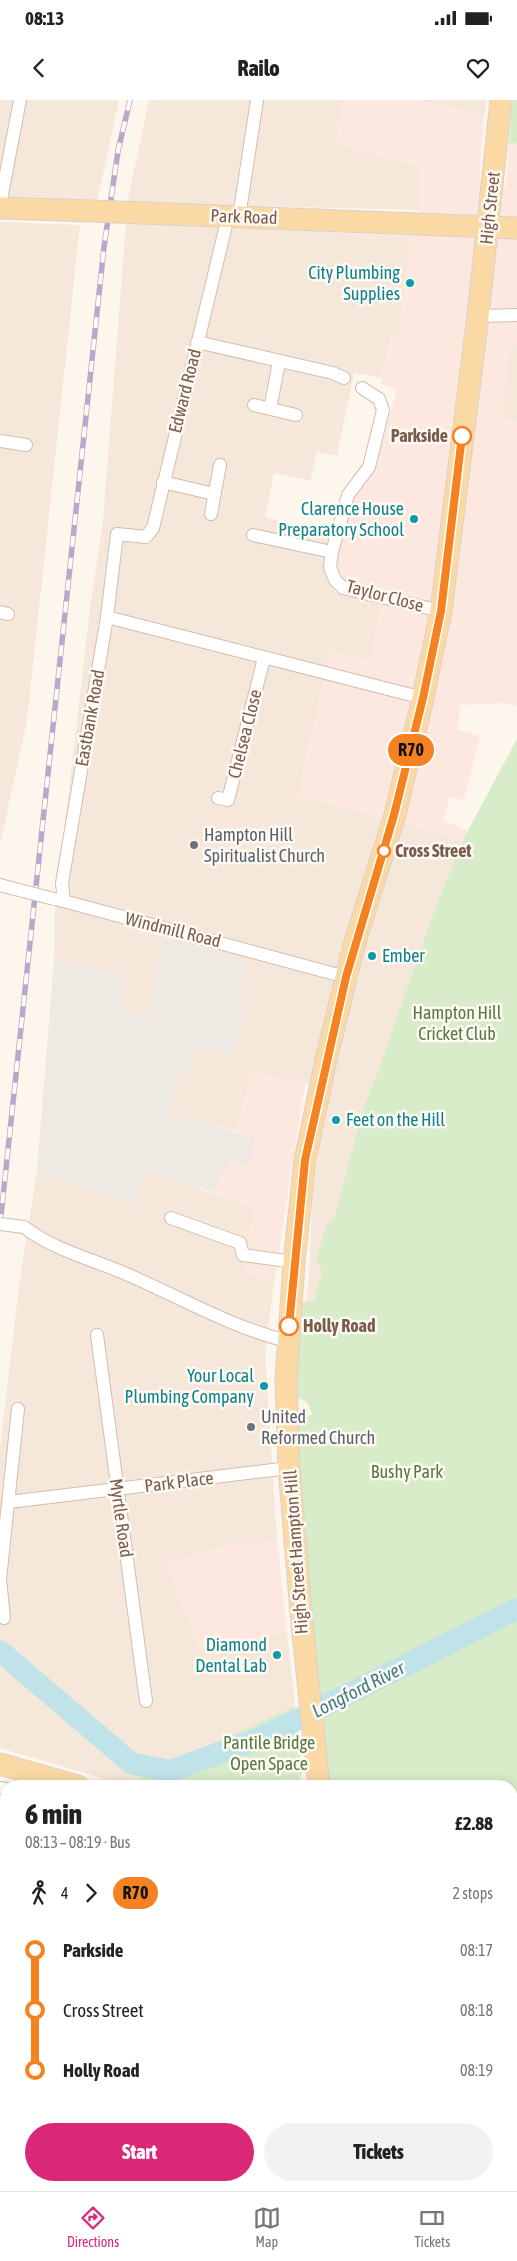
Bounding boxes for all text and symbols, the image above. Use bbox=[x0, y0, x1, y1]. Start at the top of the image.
text: 08:13 bbox=[25, 7, 64, 29]
icon: back bbox=[25, 54, 53, 82]
icon: heart bbox=[464, 54, 492, 82]
text: Railo bbox=[237, 55, 280, 81]
street label: High Street bbox=[475, 171, 504, 245]
street label: Park Road bbox=[210, 205, 278, 228]
place label: City Plumbing Supplies bbox=[308, 262, 400, 304]
marker: City Plumbing Supplies bbox=[404, 277, 416, 289]
street label: Edward Road bbox=[164, 347, 205, 435]
place label: Parkside bbox=[391, 425, 448, 446]
marker: Parkside bbox=[452, 426, 472, 446]
place label: Clarence House Preparatory School bbox=[278, 498, 404, 540]
marker: Clarence House Preparatory School bbox=[408, 513, 420, 525]
street label: Taylor Close bbox=[344, 575, 426, 616]
street label: Eastbank Road bbox=[71, 668, 108, 768]
street label: Chelsea Close bbox=[223, 687, 266, 780]
line badge: R70 bbox=[382, 734, 440, 766]
text: R70 bbox=[398, 739, 424, 760]
place label: Hampton Hill Spiritualist Church bbox=[204, 824, 325, 866]
marker: Hampton Hill Spiritualist Church bbox=[188, 839, 200, 851]
place label: Cross Street bbox=[395, 840, 472, 861]
marker: Cross Street bbox=[377, 844, 391, 858]
street label: Windmill Road bbox=[123, 907, 223, 952]
place label: Ember bbox=[382, 945, 425, 966]
marker: Ember bbox=[366, 950, 378, 962]
park label: Hampton Hill Cricket Club bbox=[412, 1002, 502, 1044]
place label: Feet on the Hill bbox=[346, 1109, 445, 1130]
marker: Feet on the Hill bbox=[330, 1114, 342, 1126]
place label: Holly Road bbox=[303, 1315, 376, 1336]
marker: Holly Road bbox=[279, 1316, 299, 1336]
place label: Your Local Plumbing Company bbox=[125, 1365, 254, 1407]
marker: Your Local Plumbing Company bbox=[258, 1380, 270, 1392]
place label: United Reformed Church bbox=[261, 1406, 375, 1448]
marker: United Reformed Church bbox=[245, 1421, 257, 1433]
park label: Bushy Park bbox=[371, 1461, 443, 1482]
street label: Park Place bbox=[143, 1467, 215, 1496]
street label: High Street Hampton Hill bbox=[279, 1469, 312, 1635]
street label: Myrtle Road bbox=[106, 1477, 137, 1559]
place label: Diamond Dental Lab bbox=[195, 1634, 267, 1676]
marker: Diamond Dental Lab bbox=[271, 1649, 283, 1661]
water label: Longford River bbox=[308, 1656, 409, 1722]
park label: Pantile Bridge Open Space bbox=[223, 1732, 315, 1774]
text: 6 min bbox=[25, 1798, 82, 1830]
text: £2.88 bbox=[455, 1812, 493, 1834]
text: 08:13 – 08:19 · Bus bbox=[25, 1833, 130, 1851]
icon: walk bbox=[25, 1879, 53, 1907]
icon: forward bbox=[77, 1879, 105, 1907]
text: R70 bbox=[123, 1882, 148, 1903]
text: 4 bbox=[61, 1884, 69, 1902]
text: 2 stops bbox=[452, 1884, 493, 1902]
text: Parkside bbox=[63, 1939, 123, 1961]
text: 08:17 bbox=[460, 1941, 493, 1959]
text: Cross Street bbox=[63, 1999, 144, 2021]
text: 08:18 bbox=[460, 2001, 493, 2019]
text: Holly Road bbox=[63, 2059, 140, 2081]
text: 08:19 bbox=[460, 2061, 493, 2079]
button: Start bbox=[25, 2123, 254, 2181]
button: Tickets bbox=[264, 2123, 493, 2181]
tab: Directions bbox=[67, 2204, 119, 2250]
tab: Map bbox=[253, 2204, 281, 2250]
tab: Tickets bbox=[415, 2204, 450, 2250]

